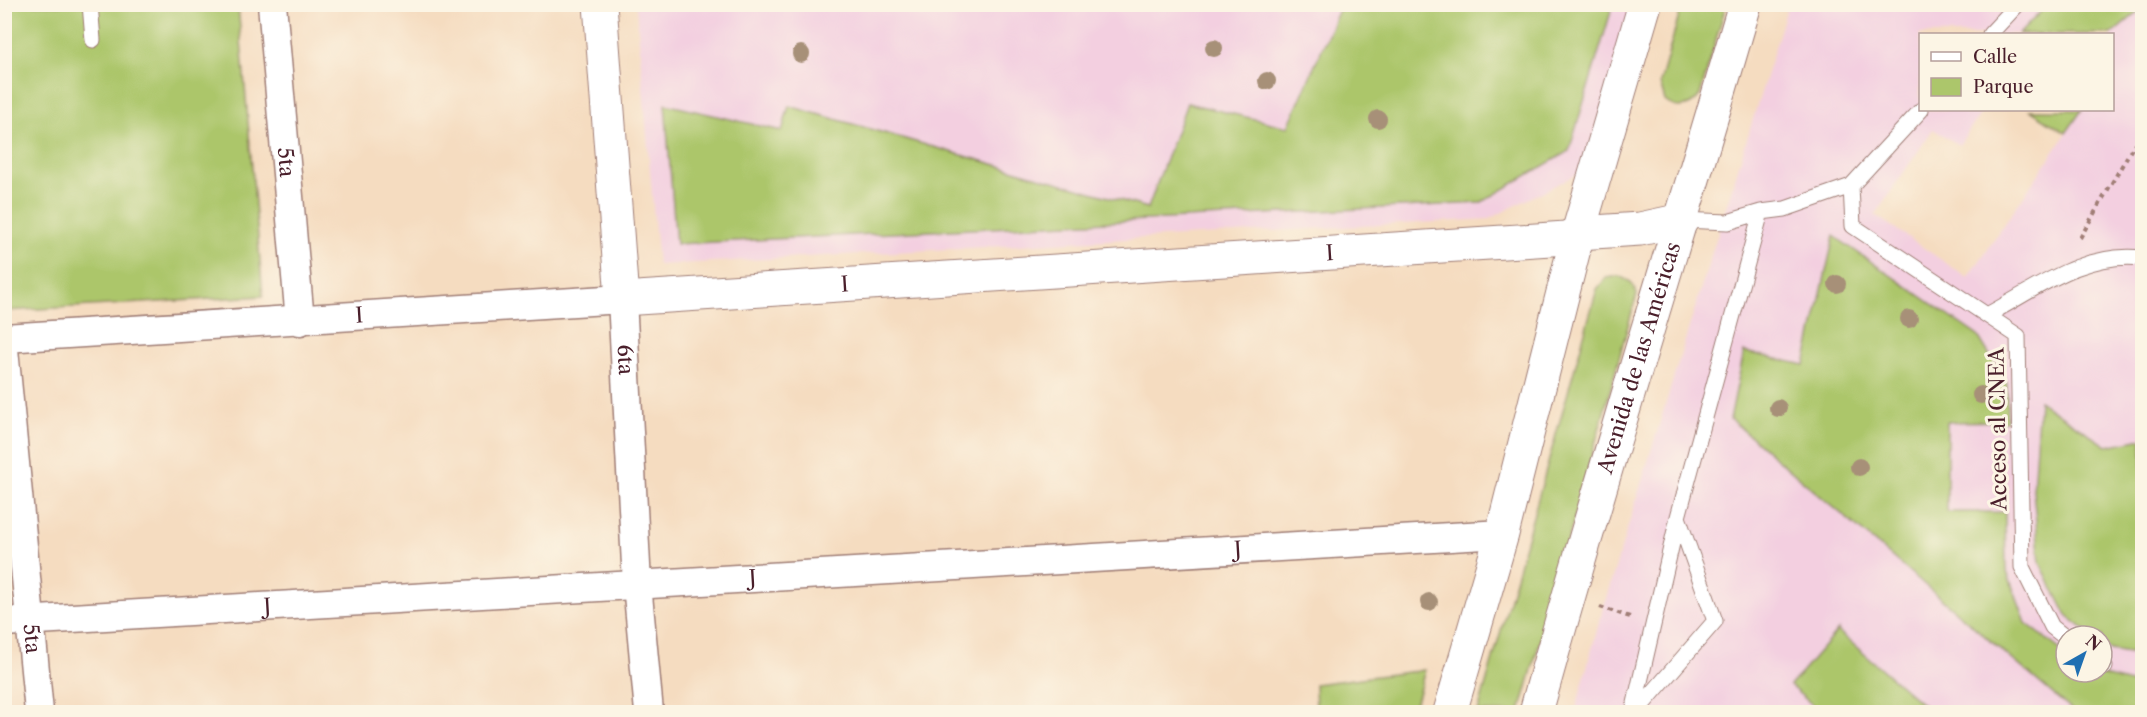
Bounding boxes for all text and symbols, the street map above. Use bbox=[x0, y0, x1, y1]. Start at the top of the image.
legend bbox=[1919, 33, 2114, 111]
text: Calle bbox=[1973, 46, 2017, 68]
text: Parque bbox=[1973, 76, 2034, 98]
street label: 5ta bbox=[273, 146, 300, 179]
street label: Avenida de las Américas bbox=[1592, 239, 1685, 477]
street label: I bbox=[1325, 240, 1334, 265]
street label: I bbox=[840, 271, 849, 297]
street label: I bbox=[355, 302, 364, 328]
street label: 6ta bbox=[612, 344, 639, 377]
street label: Acceso al CNEA bbox=[1984, 347, 2011, 512]
street label: J bbox=[1230, 536, 1242, 562]
street label: J bbox=[745, 565, 757, 590]
street label: J bbox=[260, 593, 272, 619]
street label: 5ta bbox=[19, 623, 46, 656]
north arrow bbox=[2054, 624, 2114, 684]
text: N bbox=[2082, 630, 2105, 655]

